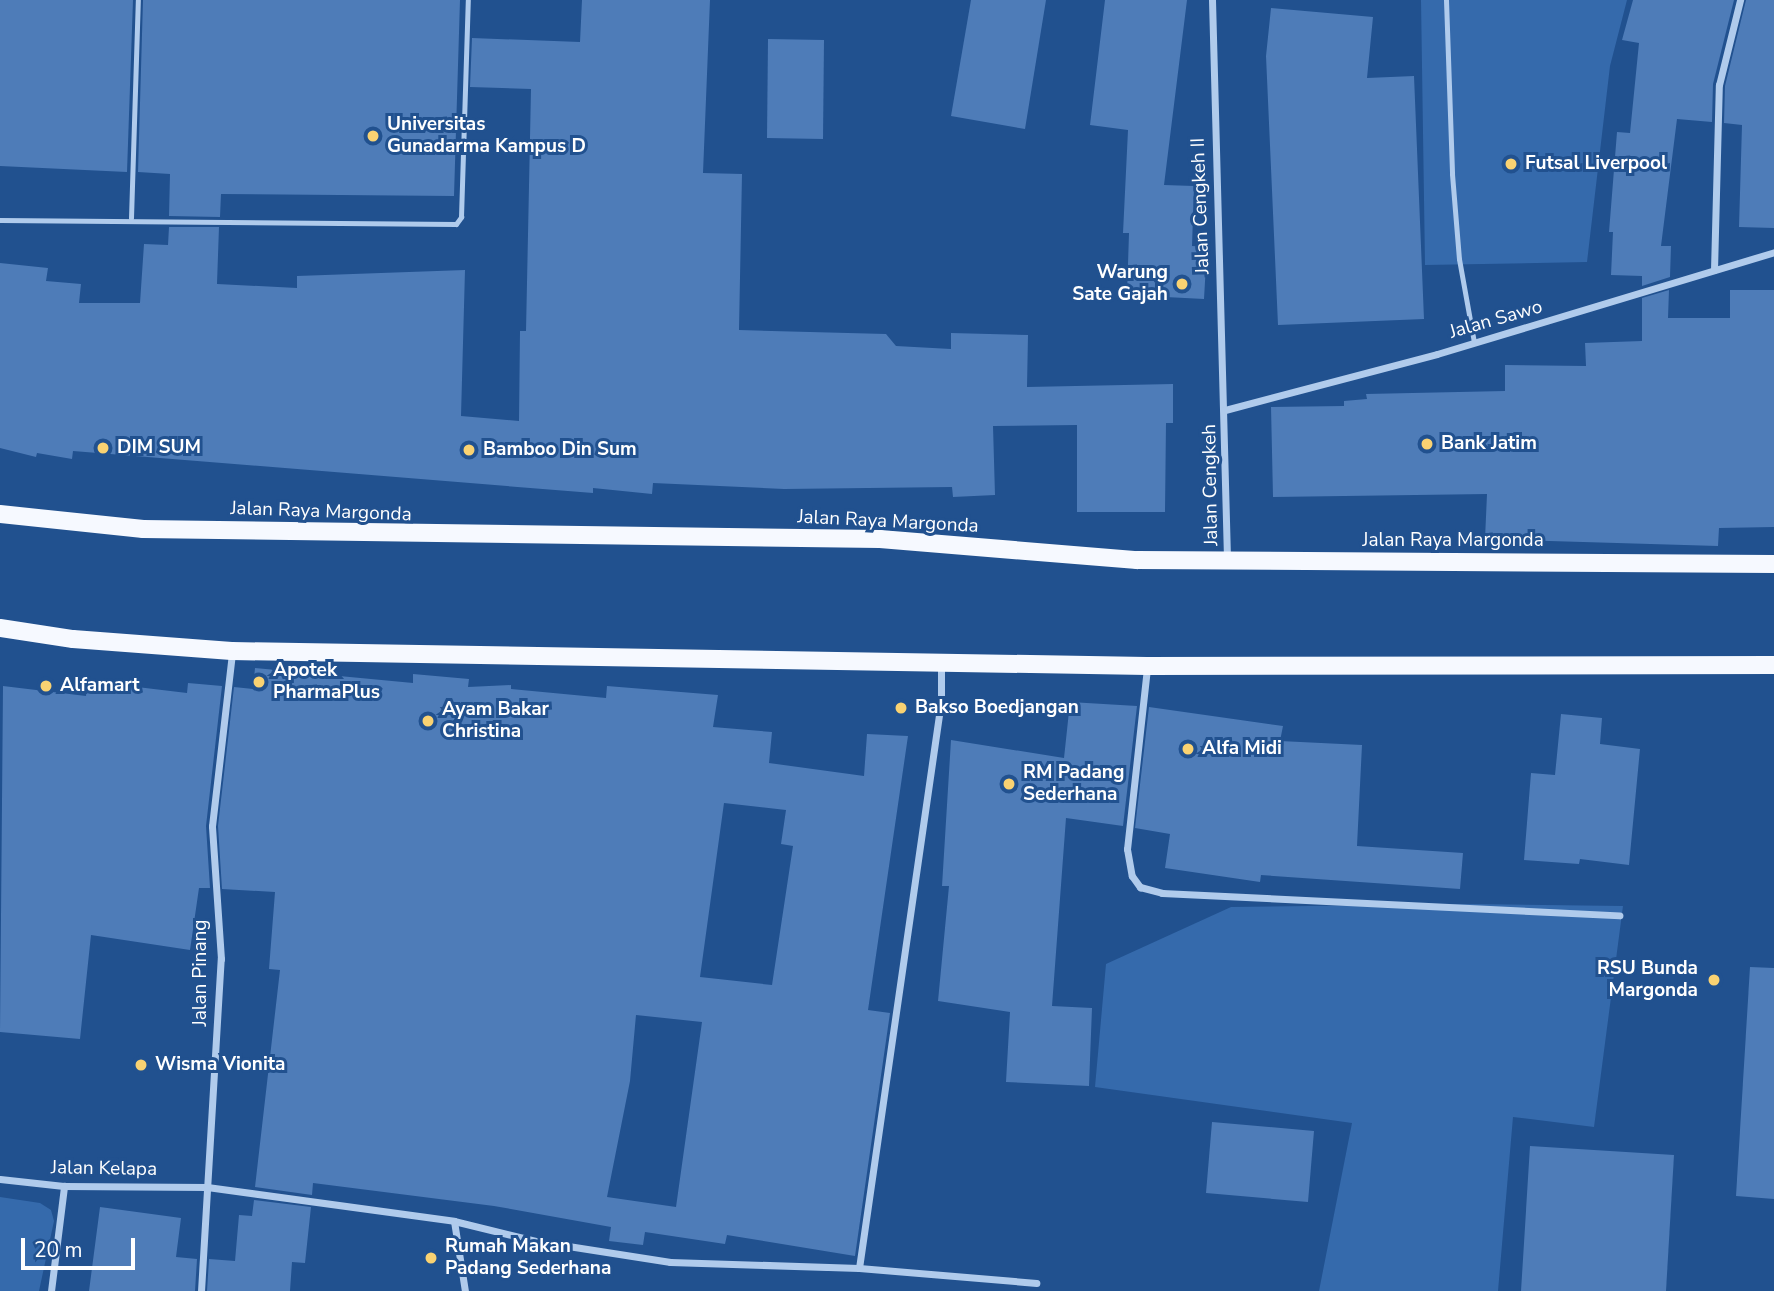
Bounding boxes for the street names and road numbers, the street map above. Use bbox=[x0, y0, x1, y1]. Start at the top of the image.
street label: Jalan Cengkeh II bbox=[1187, 137, 1215, 275]
street label: Jalan Sawo bbox=[1447, 296, 1545, 344]
street label: Jalan Cengkeh bbox=[1199, 424, 1223, 546]
street label: Jalan Raya Margonda bbox=[230, 497, 412, 527]
street label: Jalan Raya Margonda bbox=[797, 506, 979, 538]
street label: Jalan Raya Margonda bbox=[1362, 530, 1544, 552]
street label: Jalan Pinang bbox=[190, 920, 212, 1026]
street label: Jalan Kelapa bbox=[51, 1157, 157, 1181]

